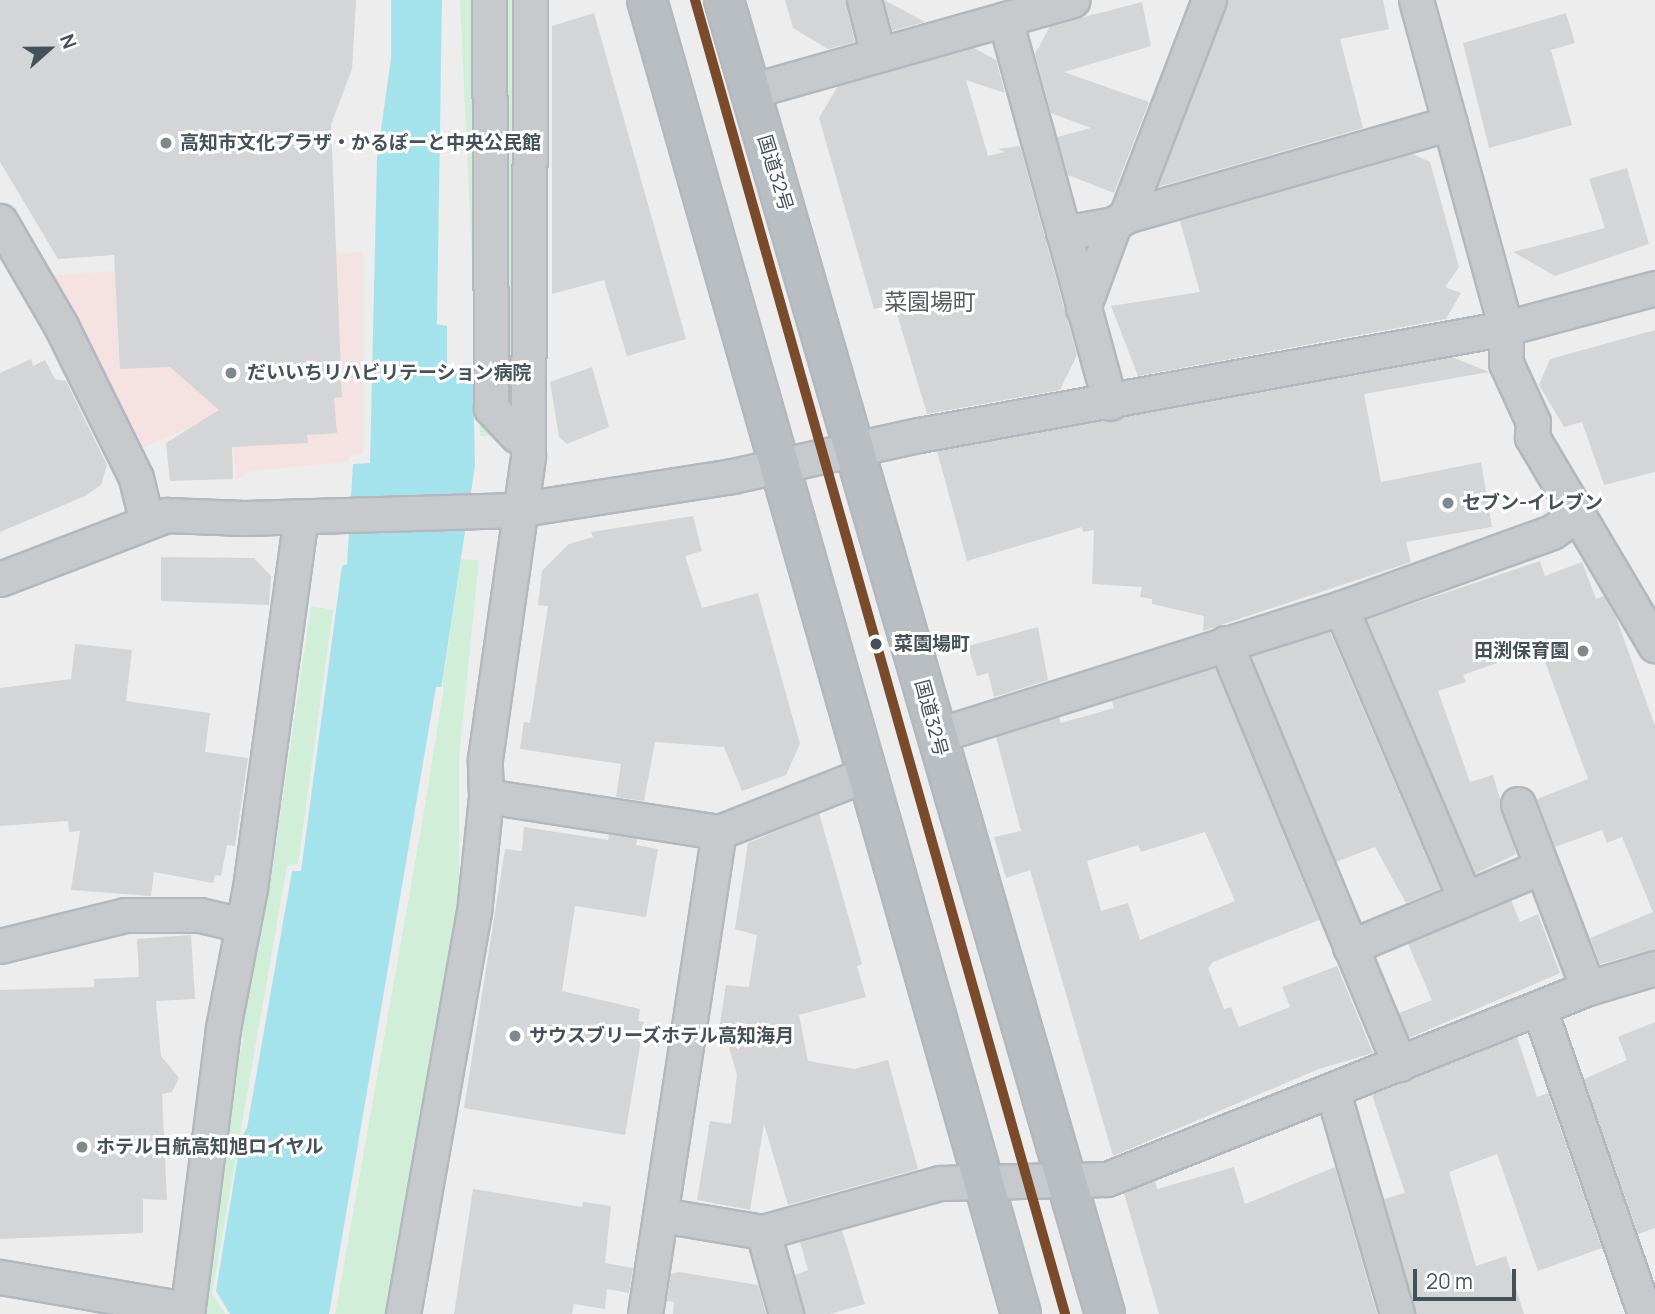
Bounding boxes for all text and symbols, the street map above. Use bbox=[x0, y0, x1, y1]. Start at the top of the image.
north arrow bbox=[14, 14, 84, 84]
text: N bbox=[54, 30, 83, 53]
place label: 高知市文化プラザ・かるぽーと中央公民館 bbox=[180, 132, 541, 154]
street label: 国道32号 bbox=[753, 132, 797, 214]
marker: 高知市文化プラザ・かるぽーと中央公民館 bbox=[158, 135, 174, 151]
district label: 菜園場町 bbox=[884, 287, 976, 315]
place label: だいいちリハビリテーション病院 bbox=[247, 362, 532, 384]
marker: だいいちリハビリテーション病院 bbox=[221, 363, 241, 383]
place label: セブン-イレブン bbox=[1462, 492, 1603, 514]
marker: セブン-イレブン bbox=[1440, 495, 1456, 511]
marker: 菜園場町 bbox=[864, 632, 888, 656]
place label: 菜園場町 bbox=[894, 633, 970, 655]
place label: 田渕保育園 bbox=[1474, 640, 1569, 662]
marker: 田渕保育園 bbox=[1575, 643, 1591, 659]
street label: 国道32号 bbox=[910, 677, 952, 759]
place label: サウスブリーズホテル高知海月 bbox=[529, 1025, 795, 1047]
marker: サウスブリーズホテル高知海月 bbox=[507, 1028, 523, 1044]
place label: ホテル日航高知旭ロイヤル bbox=[96, 1136, 324, 1158]
marker: ホテル日航高知旭ロイヤル bbox=[74, 1139, 90, 1155]
scale bar bbox=[1417, 1254, 1520, 1298]
text: 20 m bbox=[1426, 1267, 1473, 1295]

